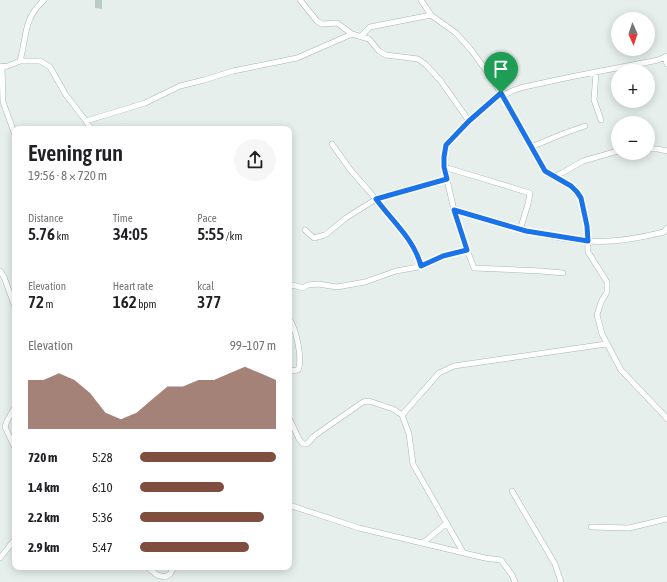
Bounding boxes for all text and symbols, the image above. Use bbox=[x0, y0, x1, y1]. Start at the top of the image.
north arrow bbox=[611, 12, 655, 56]
map controls bbox=[611, 12, 655, 160]
pin bbox=[484, 52, 518, 93]
icon: arrive bbox=[490, 58, 512, 80]
button: + bbox=[611, 64, 655, 108]
button: − bbox=[611, 116, 655, 160]
button: share bbox=[234, 139, 276, 181]
text: Evening run bbox=[28, 140, 123, 166]
text: 19:56 · 8 × 720 m bbox=[28, 168, 107, 183]
text: Distance bbox=[28, 212, 63, 224]
text: Time bbox=[113, 212, 133, 224]
text: Pace bbox=[197, 212, 217, 224]
text: 5.76 bbox=[28, 224, 55, 244]
text: 34:05 bbox=[113, 224, 148, 244]
text: 5:55 bbox=[197, 224, 224, 244]
text: km bbox=[55, 230, 69, 242]
text: /km bbox=[224, 230, 242, 242]
text: Elevation bbox=[28, 280, 66, 292]
text: Heart rate bbox=[113, 280, 153, 292]
text: kcal bbox=[197, 280, 214, 292]
text: 72 bbox=[28, 292, 44, 312]
text: 162 bbox=[113, 292, 137, 312]
text: 377 bbox=[197, 292, 221, 312]
text: m bbox=[44, 298, 53, 310]
text: bpm bbox=[137, 298, 157, 310]
text: Elevation bbox=[28, 338, 73, 353]
text: 99–107 m bbox=[230, 338, 276, 353]
text: 720 m bbox=[28, 450, 57, 465]
text: 5:28 bbox=[92, 450, 113, 465]
text: 1.4 km bbox=[28, 480, 59, 495]
text: 6:10 bbox=[92, 480, 113, 495]
text: 2.2 km bbox=[28, 510, 59, 525]
text: 5:36 bbox=[92, 510, 113, 525]
text: 2.9 km bbox=[28, 540, 59, 555]
text: 5:47 bbox=[92, 540, 113, 555]

